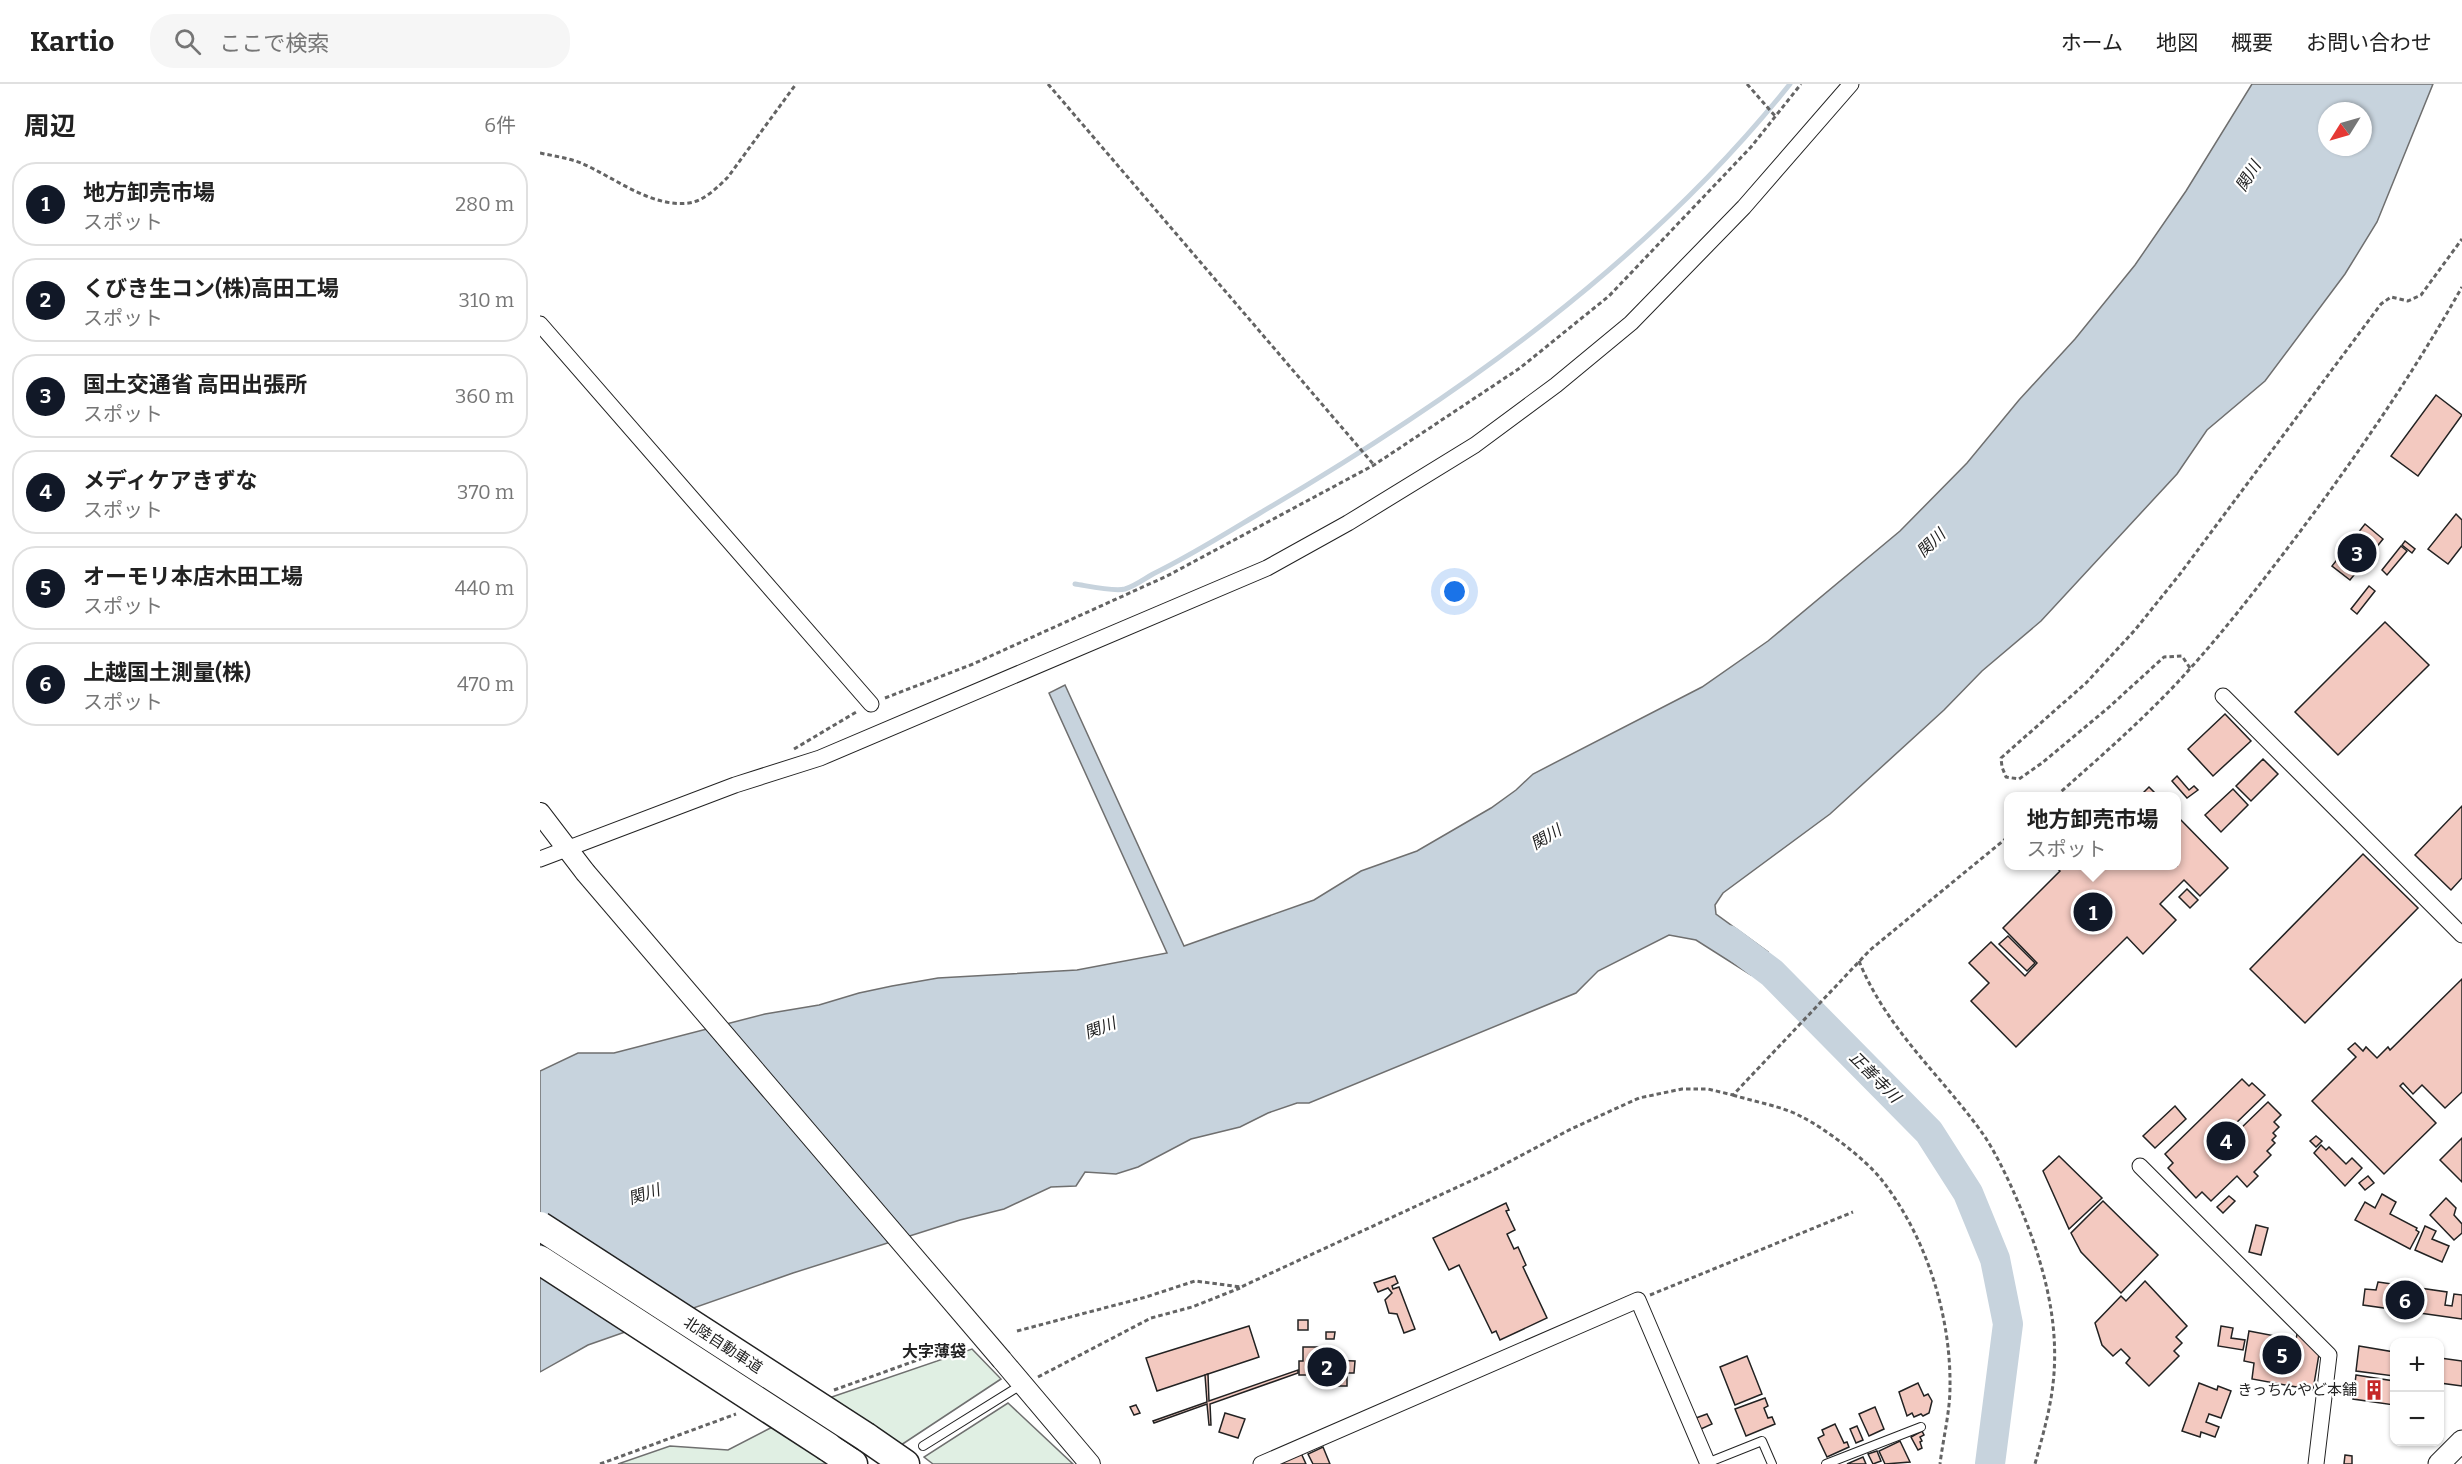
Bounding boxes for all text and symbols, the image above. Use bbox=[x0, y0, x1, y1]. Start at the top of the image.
search box bbox=[150, 14, 570, 68]
text: Kartio bbox=[30, 25, 114, 58]
icon: search bbox=[171, 25, 204, 58]
text: ここで検索 bbox=[219, 30, 329, 57]
text: ホーム bbox=[2061, 30, 2123, 56]
text: 地図 bbox=[2156, 30, 2198, 56]
text: 概要 bbox=[2231, 30, 2273, 56]
text: お問い合わせ bbox=[2306, 30, 2432, 56]
north arrow bbox=[2318, 102, 2372, 156]
text: 周辺 bbox=[24, 111, 76, 142]
text: 6件 bbox=[484, 113, 516, 137]
water label: 関川 bbox=[2231, 156, 2266, 195]
text: 地方卸売市場 bbox=[83, 179, 215, 206]
text: 1 bbox=[41, 192, 50, 216]
text: 280 m bbox=[455, 192, 514, 216]
text: スポット bbox=[83, 210, 163, 234]
text: くびき生コン(株)高田工場 bbox=[83, 275, 339, 302]
text: 2 bbox=[40, 288, 51, 312]
text: 310 m bbox=[459, 288, 514, 312]
text: スポット bbox=[83, 306, 163, 330]
text: 国土交通省 高田出張所 bbox=[83, 371, 307, 398]
text: 3 bbox=[40, 384, 51, 408]
text: 360 m bbox=[455, 384, 514, 408]
text: スポット bbox=[83, 402, 163, 426]
text: メディケアきずな bbox=[83, 467, 257, 494]
text: 4 bbox=[39, 480, 52, 504]
text: 370 m bbox=[457, 480, 514, 504]
text: スポット bbox=[83, 498, 163, 522]
water label: 関川 bbox=[1913, 524, 1951, 561]
pin: 3 bbox=[2338, 530, 2376, 576]
text: オーモリ本店木田工場 bbox=[83, 563, 303, 590]
text: 5 bbox=[40, 576, 51, 600]
text: 440 m bbox=[455, 576, 514, 600]
your location bbox=[1440, 577, 1469, 606]
text: スポット bbox=[83, 594, 163, 618]
text: 上越国土測量(株) bbox=[83, 659, 251, 686]
text: 6 bbox=[40, 672, 51, 696]
text: 470 m bbox=[457, 672, 514, 696]
text: スポット bbox=[83, 690, 163, 714]
popup bbox=[2004, 792, 2181, 870]
text: 地方卸売市場 bbox=[2026, 806, 2159, 833]
water label: 関川 bbox=[1527, 820, 1566, 853]
text: スポット bbox=[2026, 837, 2106, 861]
pin: 1 bbox=[2074, 890, 2112, 934]
water label: 関川 bbox=[1082, 1013, 1120, 1043]
water label: 正善寺川 bbox=[1846, 1048, 1906, 1108]
pin: 4 bbox=[2206, 1118, 2246, 1164]
water label: 関川 bbox=[626, 1179, 664, 1208]
pin: 6 bbox=[2386, 1278, 2424, 1322]
street label: 北陸自動車道 bbox=[680, 1313, 766, 1377]
pin: 5 bbox=[2262, 1332, 2302, 1378]
map controls bbox=[2390, 1338, 2444, 1446]
button: + bbox=[2390, 1338, 2444, 1392]
district label: 大字薄袋 bbox=[902, 1342, 966, 1361]
pin: 2 bbox=[1308, 1344, 1346, 1390]
building icon: きっちんやど本舗 bbox=[2362, 1378, 2386, 1402]
place label: きっちんやど本舗 bbox=[2238, 1381, 2357, 1399]
button: − bbox=[2390, 1392, 2444, 1446]

